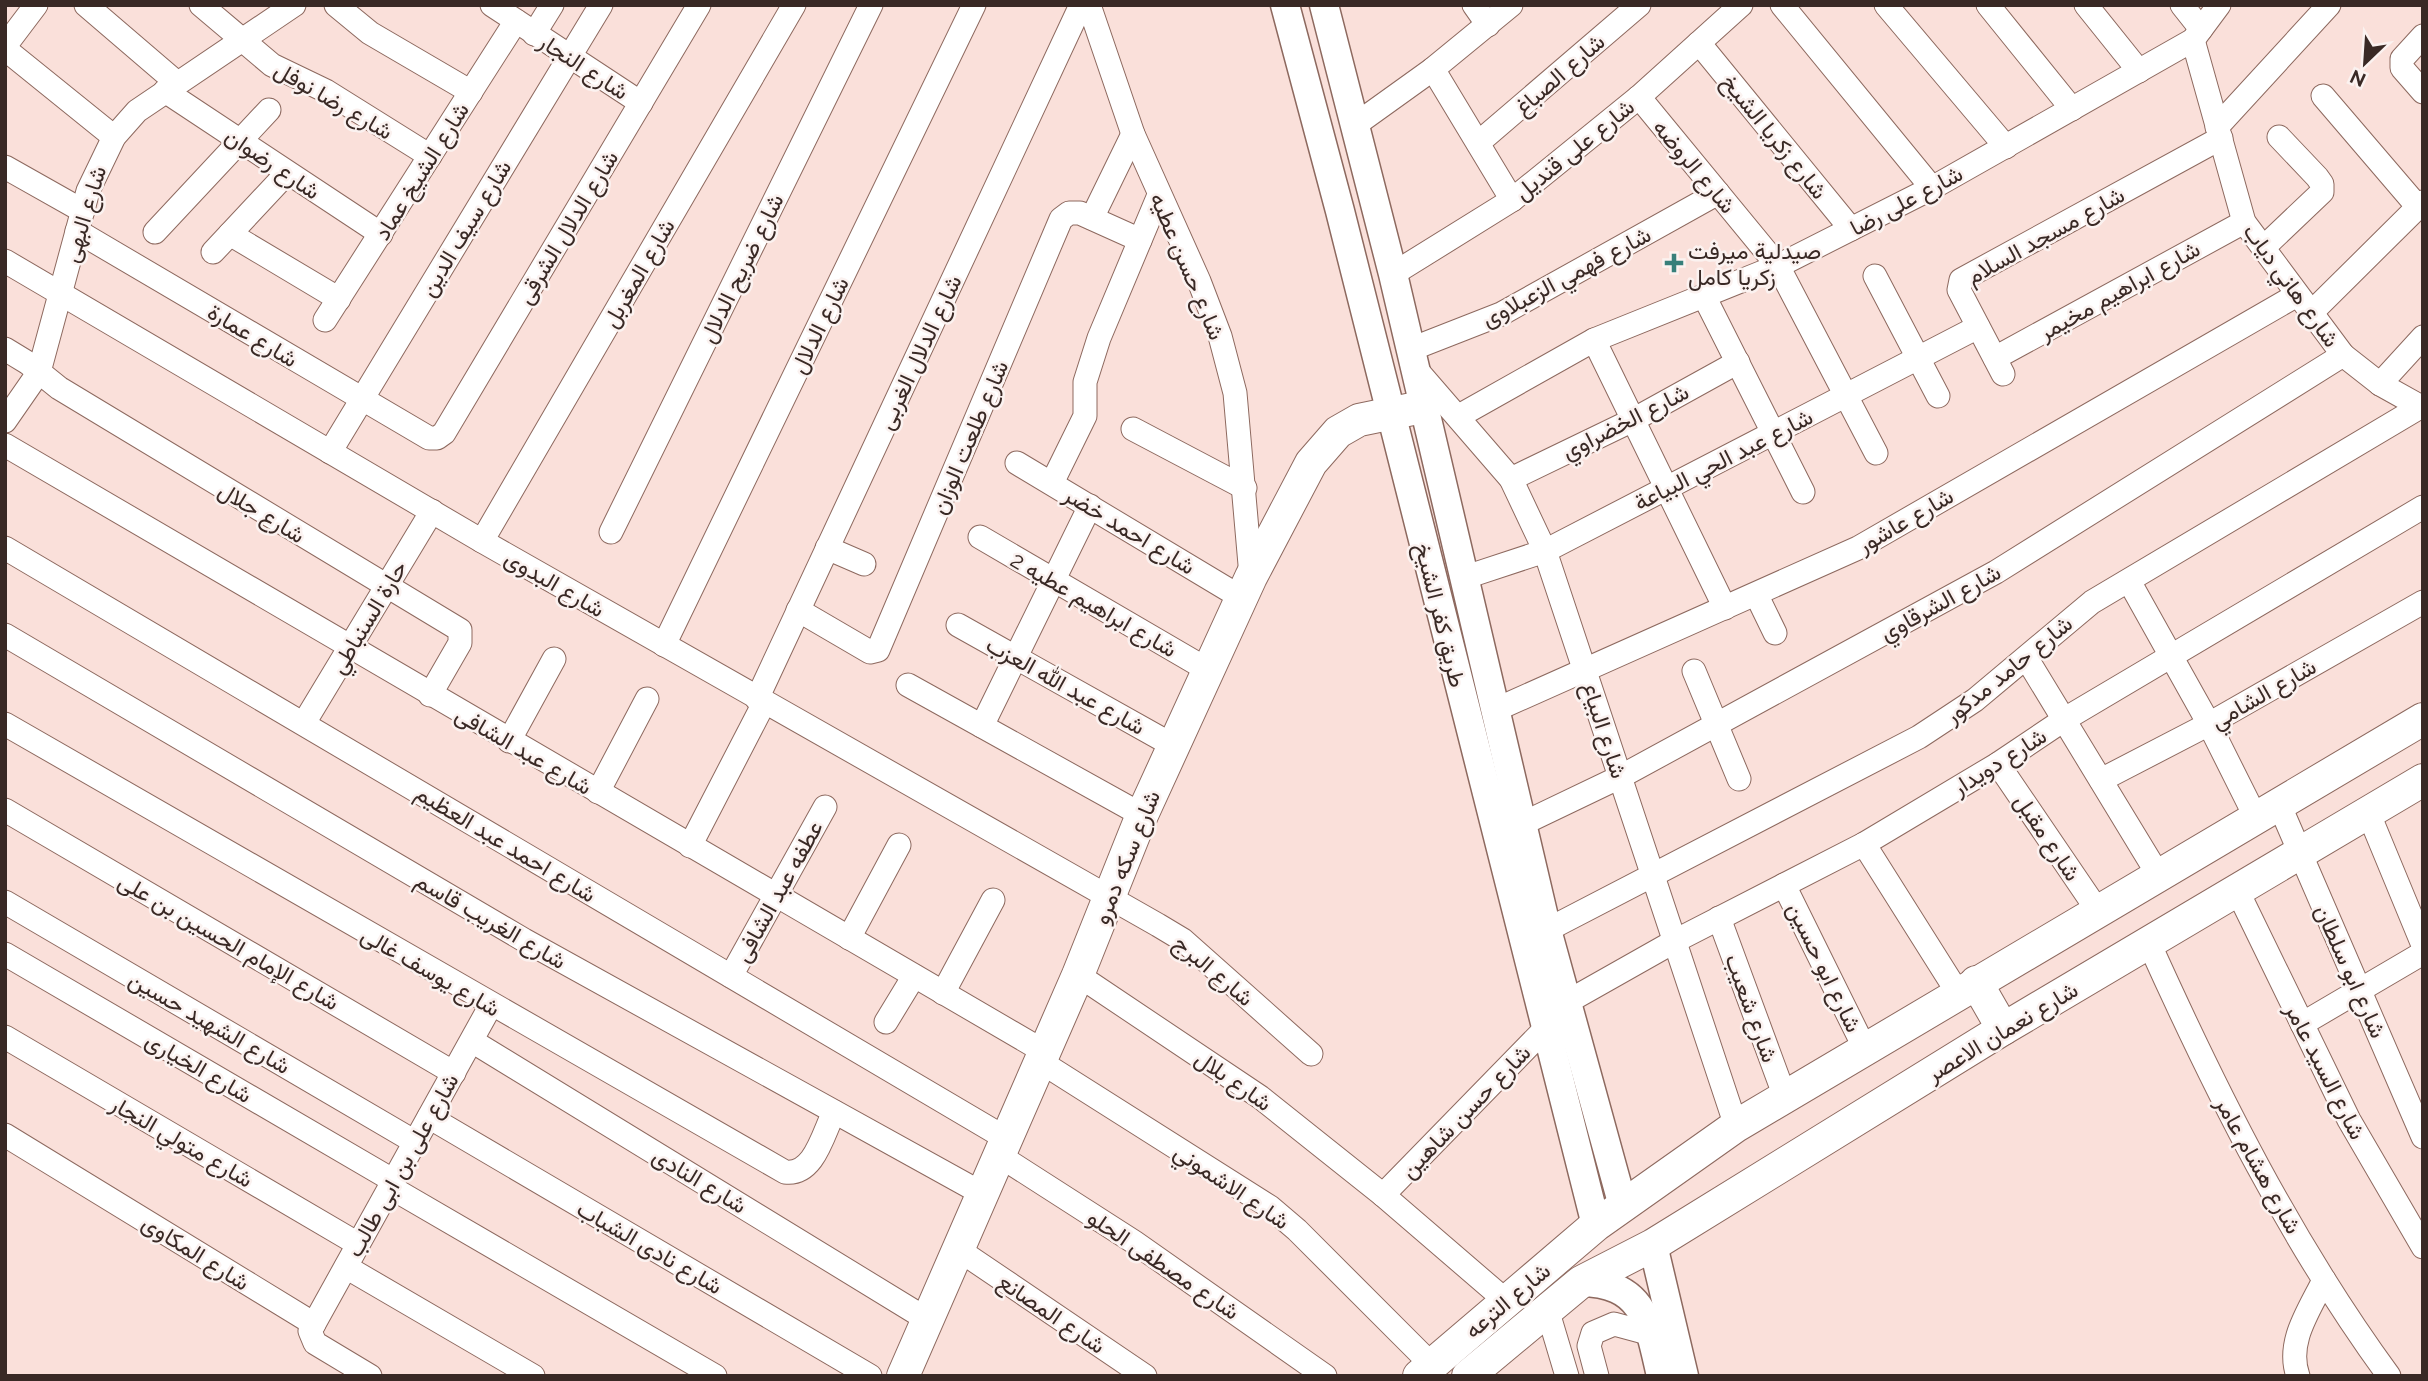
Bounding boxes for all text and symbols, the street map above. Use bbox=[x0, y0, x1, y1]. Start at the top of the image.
street label: شارع النجار bbox=[532, 27, 634, 107]
street label: شارع الصباغ bbox=[1508, 27, 1612, 123]
north arrow bbox=[2330, 28, 2400, 98]
street label: شارع رضا نوفل bbox=[269, 55, 398, 147]
text: N bbox=[2347, 65, 2369, 91]
street label: شارع زكريا الشيخ bbox=[1714, 68, 1834, 206]
street label: شارع على قنديل bbox=[1509, 93, 1641, 208]
street label: شارع الشيخ عماد bbox=[368, 97, 477, 246]
street label: شارع الروضه bbox=[1646, 114, 1742, 220]
street label: شارع رضوان bbox=[219, 121, 326, 207]
street label: شارع الدلال الشرقى bbox=[511, 145, 626, 310]
street label: شارع سيف الدين bbox=[414, 155, 519, 303]
street label: شارع على رضا bbox=[1845, 159, 1968, 244]
street label: شارع البهى bbox=[57, 163, 114, 266]
street label: شارع مسجد السلام bbox=[1961, 180, 2130, 292]
street label: شارع حسن عطيه bbox=[1142, 188, 1231, 345]
street label: شارع ضريح الدلال bbox=[693, 189, 791, 348]
street label: شارع المغربل bbox=[596, 214, 683, 334]
street label: شارع هاني دياب bbox=[2233, 218, 2346, 355]
street label: شارع فهمي الزعبلاوى bbox=[1477, 220, 1658, 337]
street label: شارع ابراهيم مخيمر bbox=[2033, 235, 2206, 349]
place label: صيدلية ميرفت زكريا كامل bbox=[1688, 237, 1821, 292]
marker: صيدلية ميرفت زكريا كامل bbox=[1666, 255, 1682, 271]
street label: شارع الدلال الغربى bbox=[871, 271, 969, 435]
street label: شارع الدلال bbox=[784, 272, 857, 379]
street label: شارع عمارة bbox=[202, 298, 303, 375]
street label: شارع طلعت الوزان bbox=[924, 356, 1016, 519]
street label: شارع الخضراوي bbox=[1557, 378, 1696, 470]
street label: شارع عبد الحي البياعة bbox=[1629, 402, 1820, 521]
street label: شارع جلال bbox=[212, 476, 310, 551]
street label: شارع احمد خضر bbox=[1057, 480, 1200, 582]
street label: شارع عاشور bbox=[1851, 482, 1959, 561]
street label: طريق كفر الشيخ bbox=[1407, 540, 1472, 691]
street label: شارع البدوى bbox=[499, 544, 610, 625]
street label: شارع ابراهيم عطيه 2 bbox=[1005, 545, 1182, 665]
street label: حارة السنباطي bbox=[324, 556, 417, 682]
street label: شارع الشرقاوي bbox=[1875, 558, 2008, 651]
street label: شارع حامد مدكور bbox=[1938, 609, 2079, 732]
street label: شارع عبد الله العزب bbox=[980, 630, 1150, 742]
street label: شارع الشامي bbox=[2206, 652, 2323, 739]
street label: شارع البياع bbox=[1574, 678, 1633, 782]
street label: شارع عبد الشافى bbox=[449, 700, 597, 803]
street label: شارع دويدار bbox=[1946, 721, 2053, 804]
street label: شارع احمد عبد العظيم bbox=[409, 778, 601, 910]
street label: شارع سكه دمرو bbox=[1087, 786, 1168, 929]
street label: شارع مقبل bbox=[2007, 788, 2087, 887]
street label: عطفه عبد الشافى bbox=[728, 816, 829, 967]
street label: شارع الغريب قاسم bbox=[409, 866, 571, 977]
street label: شارع الإمام الحسين بن على bbox=[112, 867, 344, 1018]
street label: شارع ابو حسين bbox=[1779, 898, 1868, 1038]
street label: شارع ابو سلطان bbox=[2307, 900, 2392, 1043]
street label: شارع يوسف غالى bbox=[355, 920, 505, 1024]
street label: شارع البرج bbox=[1166, 929, 1260, 1014]
street label: شارع شعيب bbox=[1717, 950, 1784, 1067]
street label: شارع الشهيد حسين bbox=[123, 965, 296, 1082]
street label: شارع نعمان الاعصر bbox=[1921, 975, 2084, 1090]
street label: شارع السيد عامر bbox=[2277, 998, 2372, 1145]
street label: شارع الخيارى bbox=[140, 1026, 257, 1111]
street label: شارع حسن شاهين bbox=[1394, 1039, 1538, 1185]
street label: شارع بلال bbox=[1189, 1044, 1278, 1119]
street label: شارع على بن ابى طالب bbox=[340, 1069, 466, 1263]
street label: شارع متولي النجار bbox=[102, 1089, 258, 1198]
street label: شارع هشام عامر bbox=[2207, 1091, 2308, 1240]
street label: شارع الاشموني bbox=[1166, 1137, 1295, 1240]
street label: شارع النادى bbox=[646, 1141, 752, 1221]
street label: شارع نادى الشباب bbox=[571, 1194, 727, 1302]
street label: شارع مصطفى الحلو bbox=[1081, 1203, 1245, 1327]
street label: شارع المكاوى bbox=[136, 1208, 255, 1298]
street label: شارع الترعه bbox=[1459, 1256, 1557, 1346]
street label: شارع المصانع bbox=[992, 1267, 1111, 1361]

